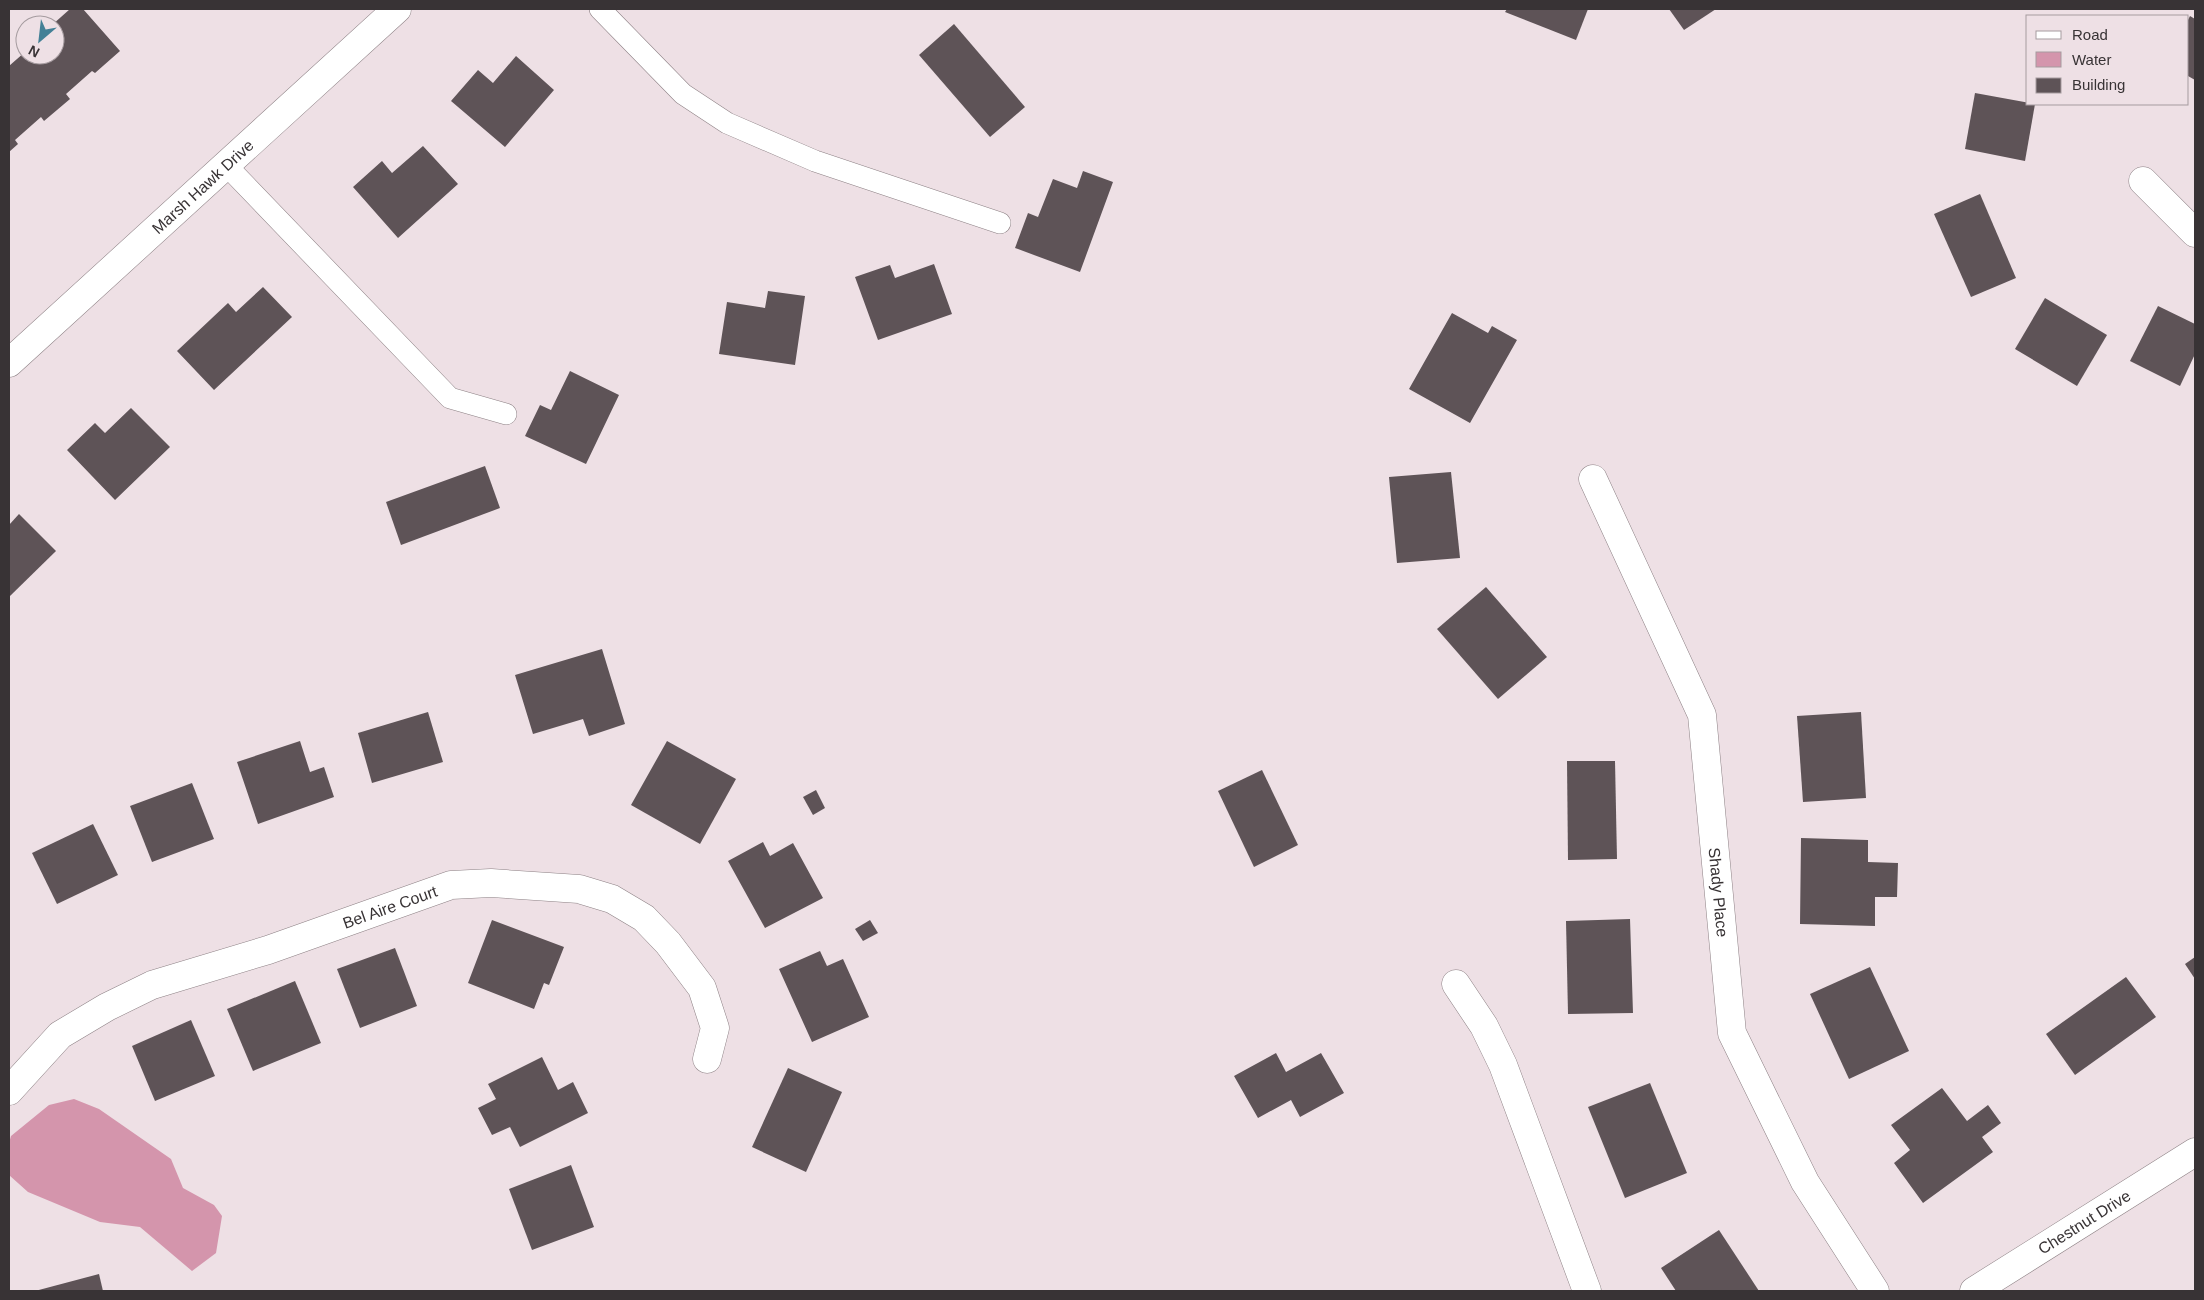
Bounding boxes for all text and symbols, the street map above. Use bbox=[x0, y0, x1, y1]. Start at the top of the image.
north arrow bbox=[15, 15, 65, 65]
legend bbox=[2026, 15, 2189, 105]
text: Road bbox=[2072, 26, 2108, 43]
text: N bbox=[26, 42, 42, 61]
text: Water bbox=[2072, 51, 2111, 68]
text: Building bbox=[2072, 76, 2125, 93]
street label: Marsh Hawk Drive bbox=[149, 136, 257, 237]
street label: Shady Place bbox=[1706, 847, 1731, 938]
street label: Bel Aire Court bbox=[341, 882, 440, 932]
street label: Chestnut Drive bbox=[2035, 1187, 2134, 1258]

